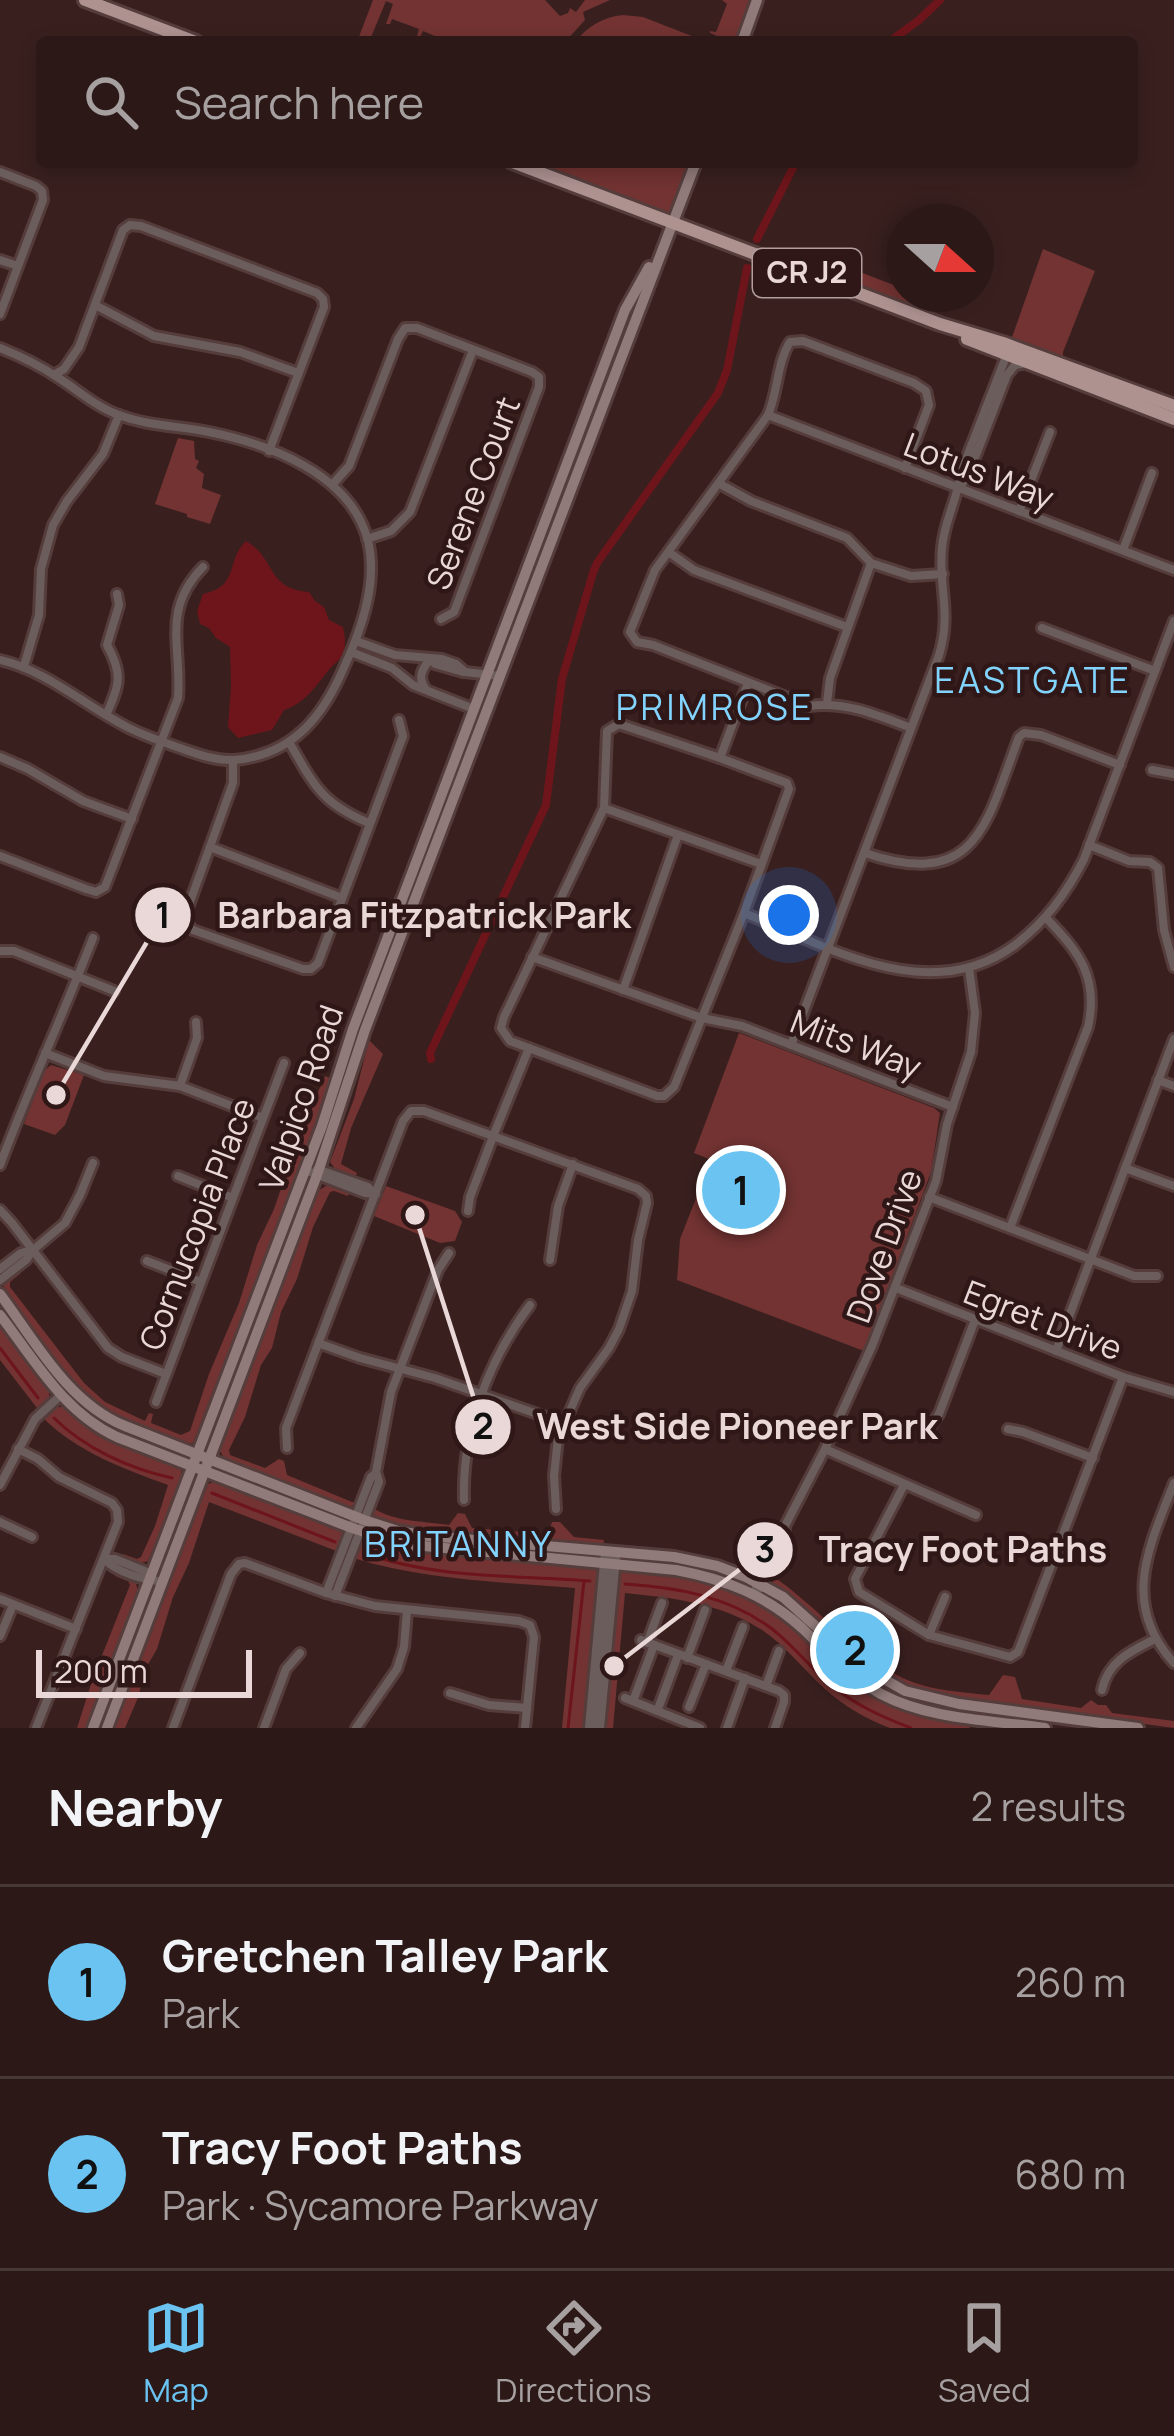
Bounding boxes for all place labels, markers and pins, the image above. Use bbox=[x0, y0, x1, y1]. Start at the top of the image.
callout: Barbara Fitzpatrick Park bbox=[133, 879, 655, 951]
pin: 1 bbox=[702, 1145, 780, 1235]
callout: West Side Pioneer Park bbox=[453, 1391, 962, 1463]
callout: Tracy Foot Paths bbox=[735, 1514, 1131, 1586]
pin: 2 bbox=[816, 1605, 894, 1695]

